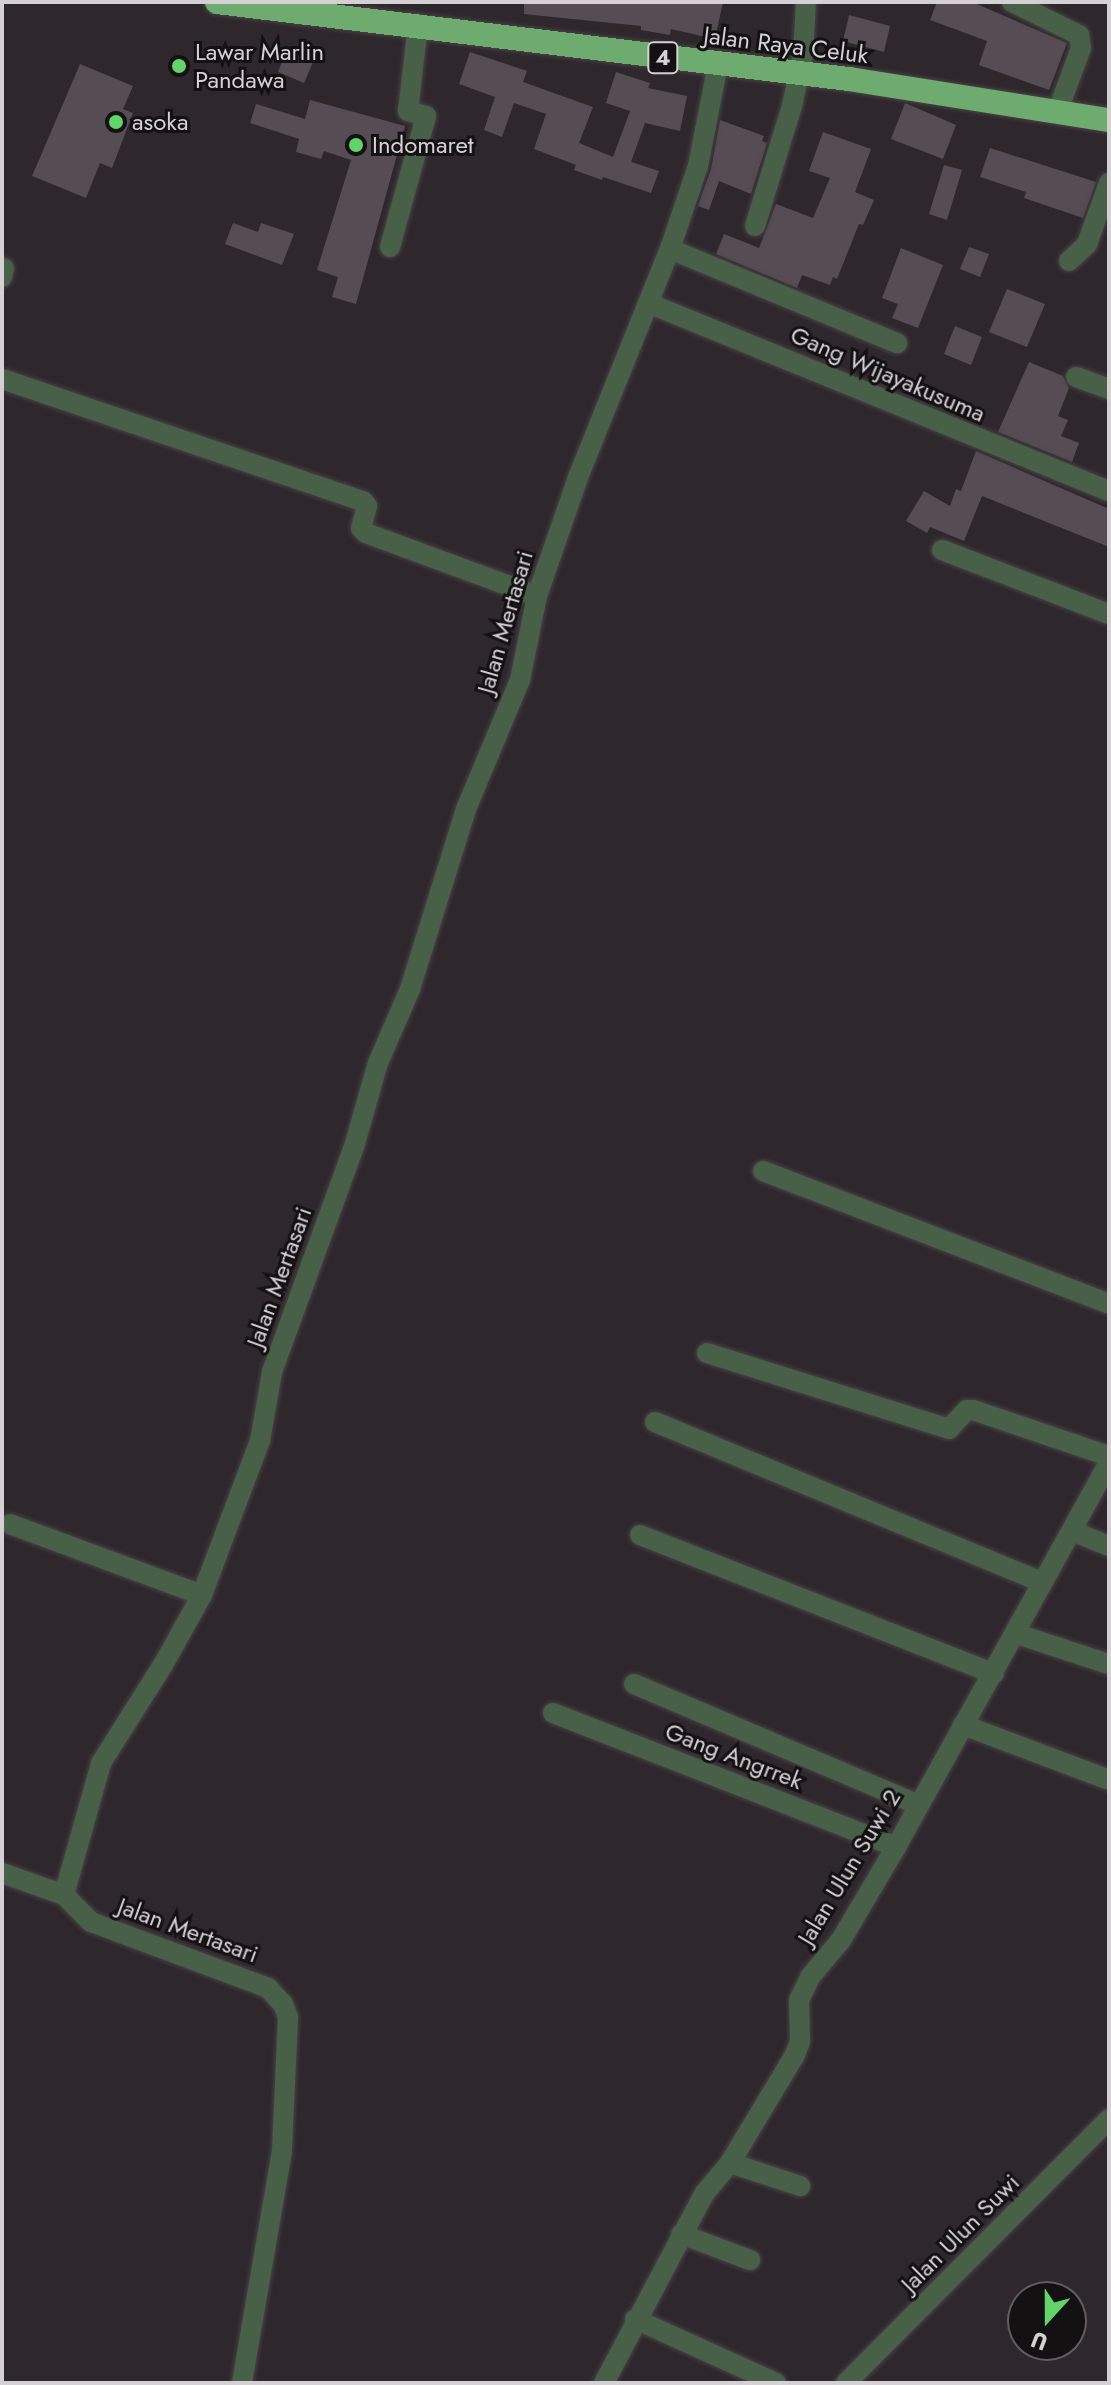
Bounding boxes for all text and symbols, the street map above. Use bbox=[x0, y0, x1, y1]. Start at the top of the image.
street label: Jalan Raya Celuk bbox=[702, 21, 870, 69]
place label: Lawar Marlin Pandawa bbox=[195, 38, 324, 94]
road number: 4 bbox=[647, 40, 679, 76]
marker: Lawar Marlin Pandawa bbox=[170, 57, 188, 75]
place label: asoka bbox=[132, 108, 188, 136]
marker: asoka bbox=[107, 113, 125, 131]
place label: Indomaret bbox=[372, 131, 474, 159]
marker: Indomaret bbox=[347, 136, 365, 154]
street label: Gang Wijayakusuma bbox=[786, 320, 990, 428]
street label: Jalan Mertasari bbox=[471, 547, 539, 697]
street label: Jalan Mertasari bbox=[240, 1203, 318, 1351]
street label: Gang Angrrek bbox=[661, 1717, 807, 1795]
street label: Jalan Ulun Suwi 2 bbox=[791, 1784, 907, 1950]
street label: Jalan Mertasari bbox=[114, 1891, 262, 1969]
street label: Jalan Ulun Suwi bbox=[895, 2168, 1025, 2298]
north arrow bbox=[1007, 2281, 1087, 2361]
text: U bbox=[1026, 2324, 1052, 2359]

